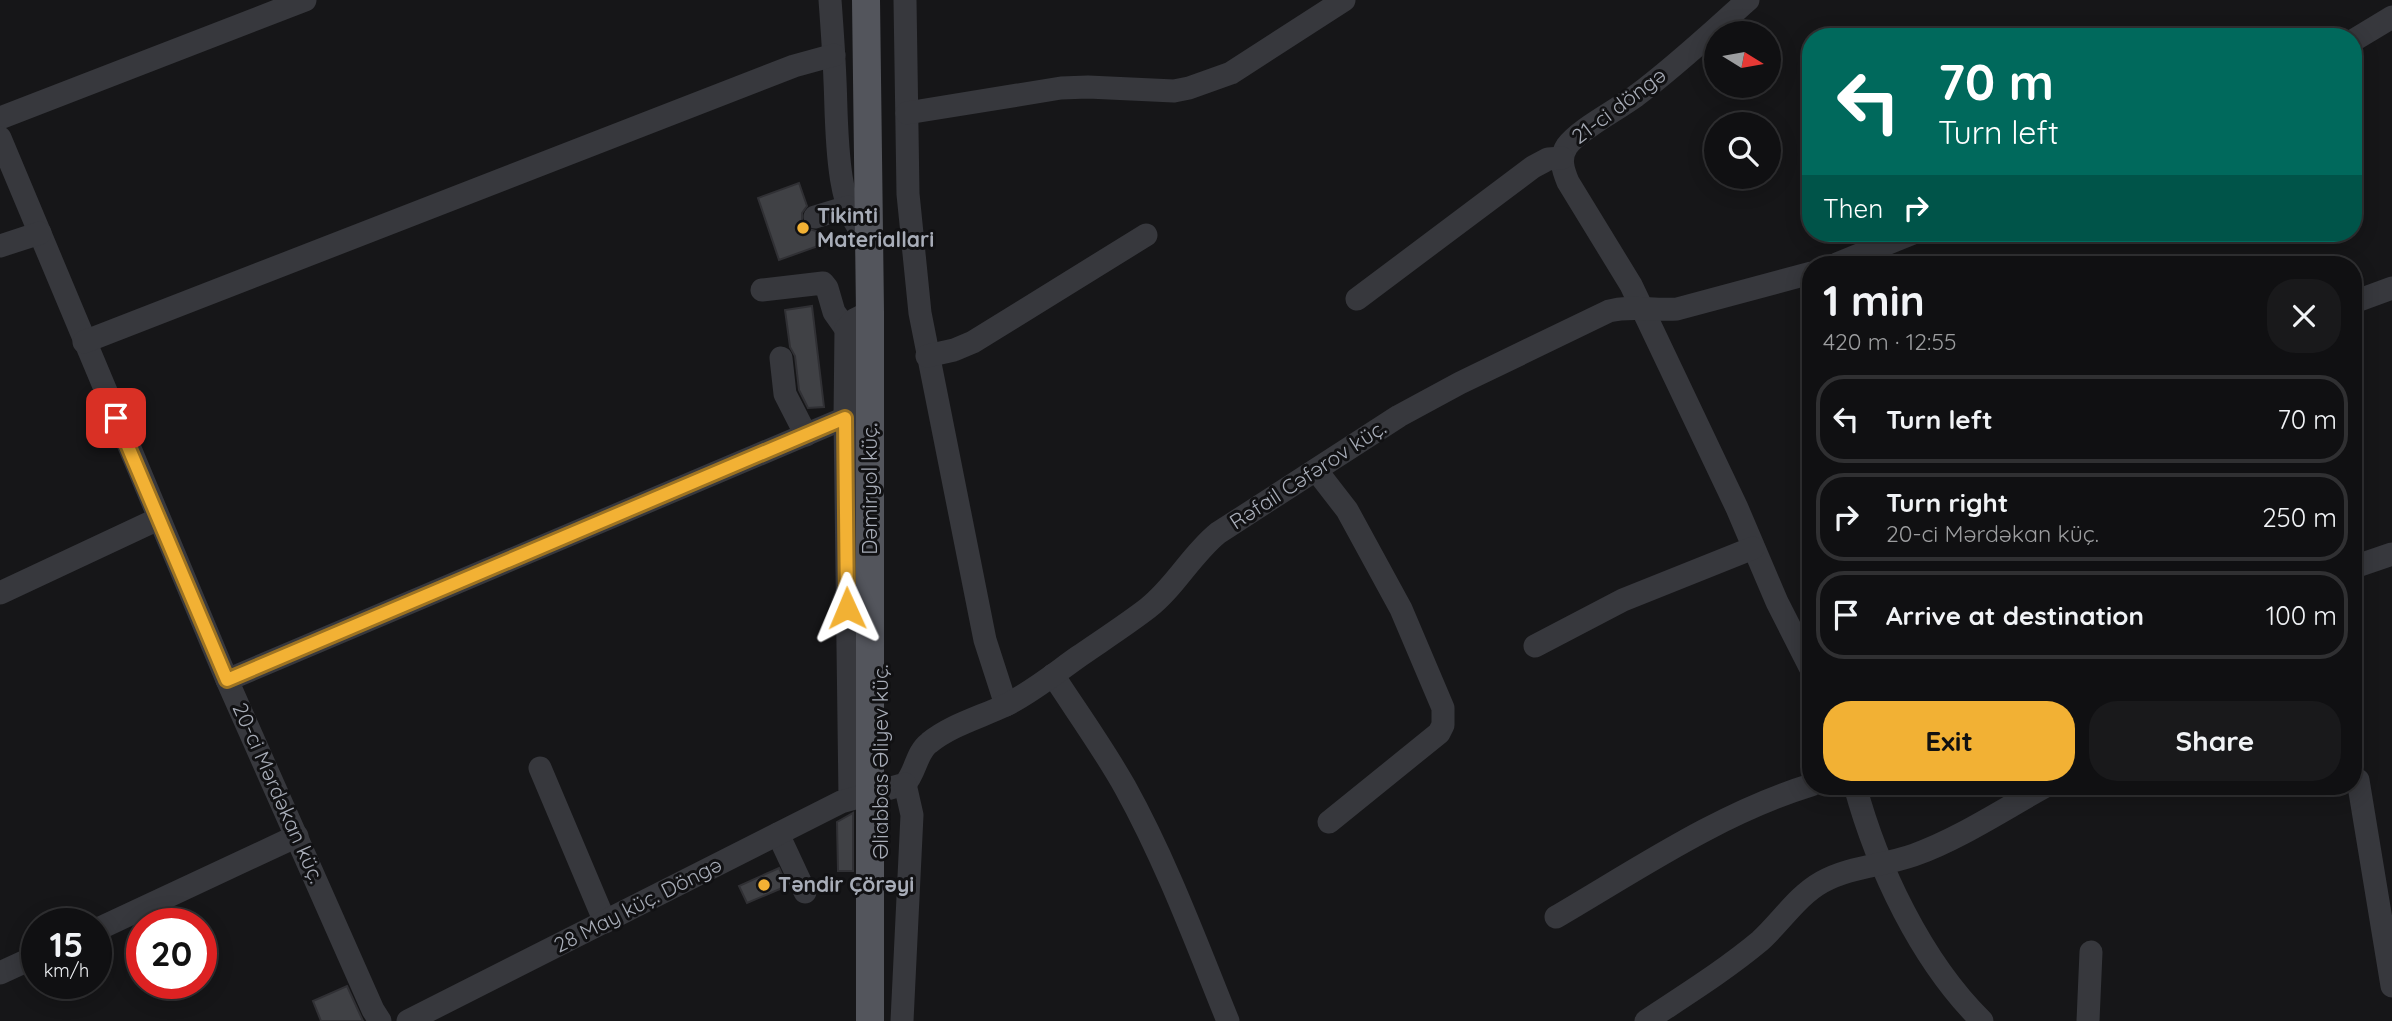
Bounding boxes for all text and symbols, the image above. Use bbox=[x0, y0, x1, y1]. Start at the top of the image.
north arrow bbox=[1704, 21, 1782, 98]
map controls bbox=[1704, 21, 1781, 189]
text: 70 m bbox=[1938, 51, 2054, 112]
icon: left bbox=[1823, 56, 1914, 147]
street label: 21-ci döngə bbox=[1566, 61, 1671, 149]
button: search bbox=[1704, 112, 1781, 189]
text: Turn left bbox=[1938, 112, 2059, 152]
icon: right bbox=[1897, 189, 1935, 227]
text: Then bbox=[1823, 192, 1883, 225]
place label: Tikinti Materiallari bbox=[817, 202, 934, 252]
marker: Tikinti Materiallari bbox=[795, 220, 811, 236]
text: 1 min bbox=[1823, 274, 1925, 327]
button: close bbox=[2267, 279, 2341, 353]
text: 420 m · 12:55 bbox=[1823, 327, 1956, 356]
pin bbox=[86, 388, 146, 448]
icon: arrive bbox=[97, 399, 135, 437]
icon: left bbox=[1827, 400, 1865, 438]
text: Turn left bbox=[1886, 403, 1993, 436]
text: 70 m bbox=[2277, 403, 2337, 436]
street label: Rəfail Cəfərov küç. bbox=[1224, 414, 1390, 534]
street label: Dəmiryol küç. bbox=[856, 423, 882, 555]
text: Turn right bbox=[1886, 486, 2008, 519]
icon: right bbox=[1827, 498, 1865, 536]
text: 250 m bbox=[2262, 501, 2337, 534]
text: 20-ci Mərdəkan küç. bbox=[1886, 519, 2099, 548]
position arrow bbox=[810, 571, 884, 645]
icon: arrive bbox=[1827, 596, 1865, 634]
text: Arrive at destination bbox=[1886, 599, 2144, 632]
text: 100 m bbox=[2266, 599, 2337, 632]
street label: Əliabbas Əliyev küç. bbox=[867, 664, 893, 860]
street label: 20-ci Mərdəkan küç. bbox=[228, 699, 330, 887]
button: Exit bbox=[1823, 701, 2075, 781]
button: Share bbox=[2089, 701, 2341, 781]
street label: 28 May küç. Döngə bbox=[549, 851, 726, 958]
place label: Təndir Çörəyi bbox=[778, 871, 914, 897]
marker: Təndir Çörəyi bbox=[756, 877, 772, 893]
speed limit sign: 20 bbox=[126, 908, 217, 999]
text: 15 bbox=[50, 922, 83, 966]
text: km/h bbox=[44, 959, 89, 982]

